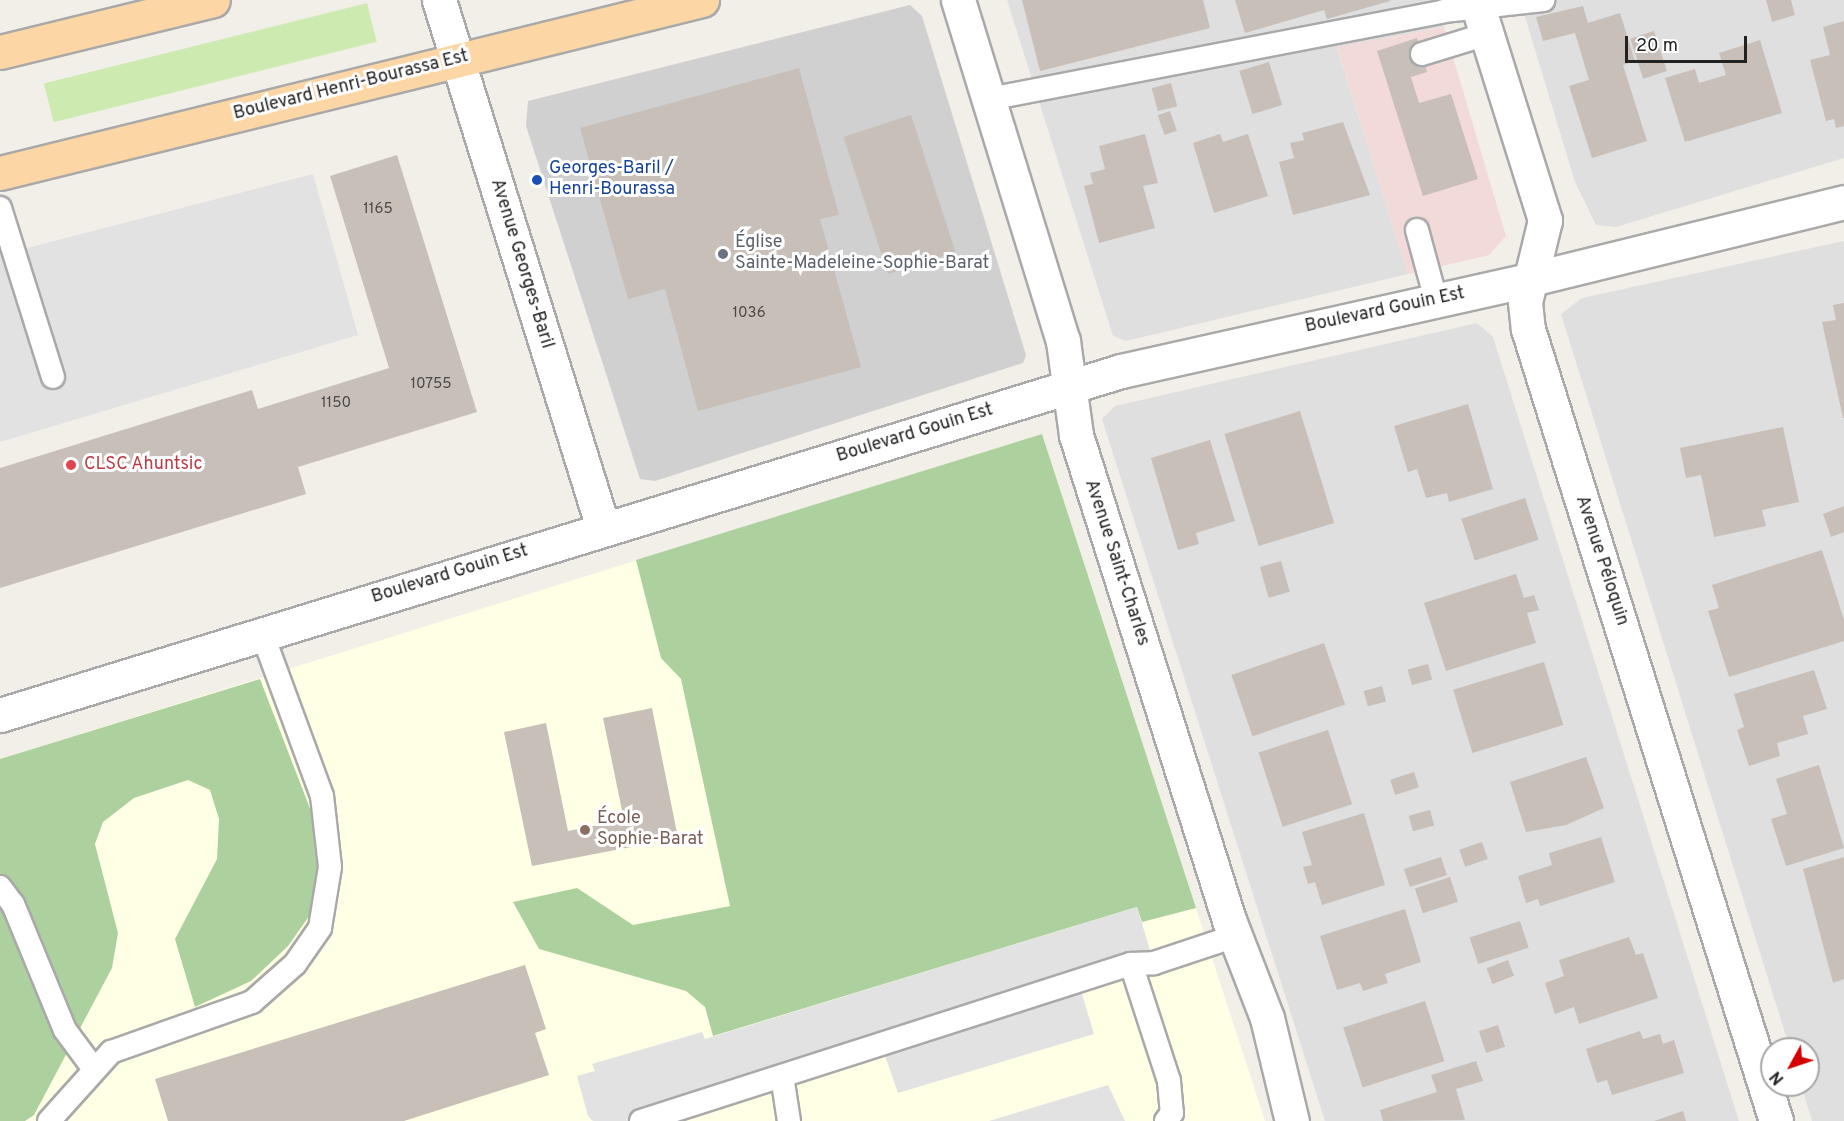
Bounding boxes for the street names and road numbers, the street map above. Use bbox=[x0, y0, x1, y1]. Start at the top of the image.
street label: Boulevard Henri-Bourassa Est bbox=[231, 46, 471, 126]
street label: Avenue Georges-Baril bbox=[485, 177, 557, 351]
street label: Boulevard Gouin Est bbox=[1303, 284, 1467, 338]
street label: Boulevard Gouin Est bbox=[834, 400, 996, 468]
street label: Avenue Saint-Charles bbox=[1079, 477, 1153, 649]
street label: Avenue Péloquin bbox=[1570, 493, 1632, 629]
street label: Boulevard Gouin Est bbox=[369, 541, 531, 609]

